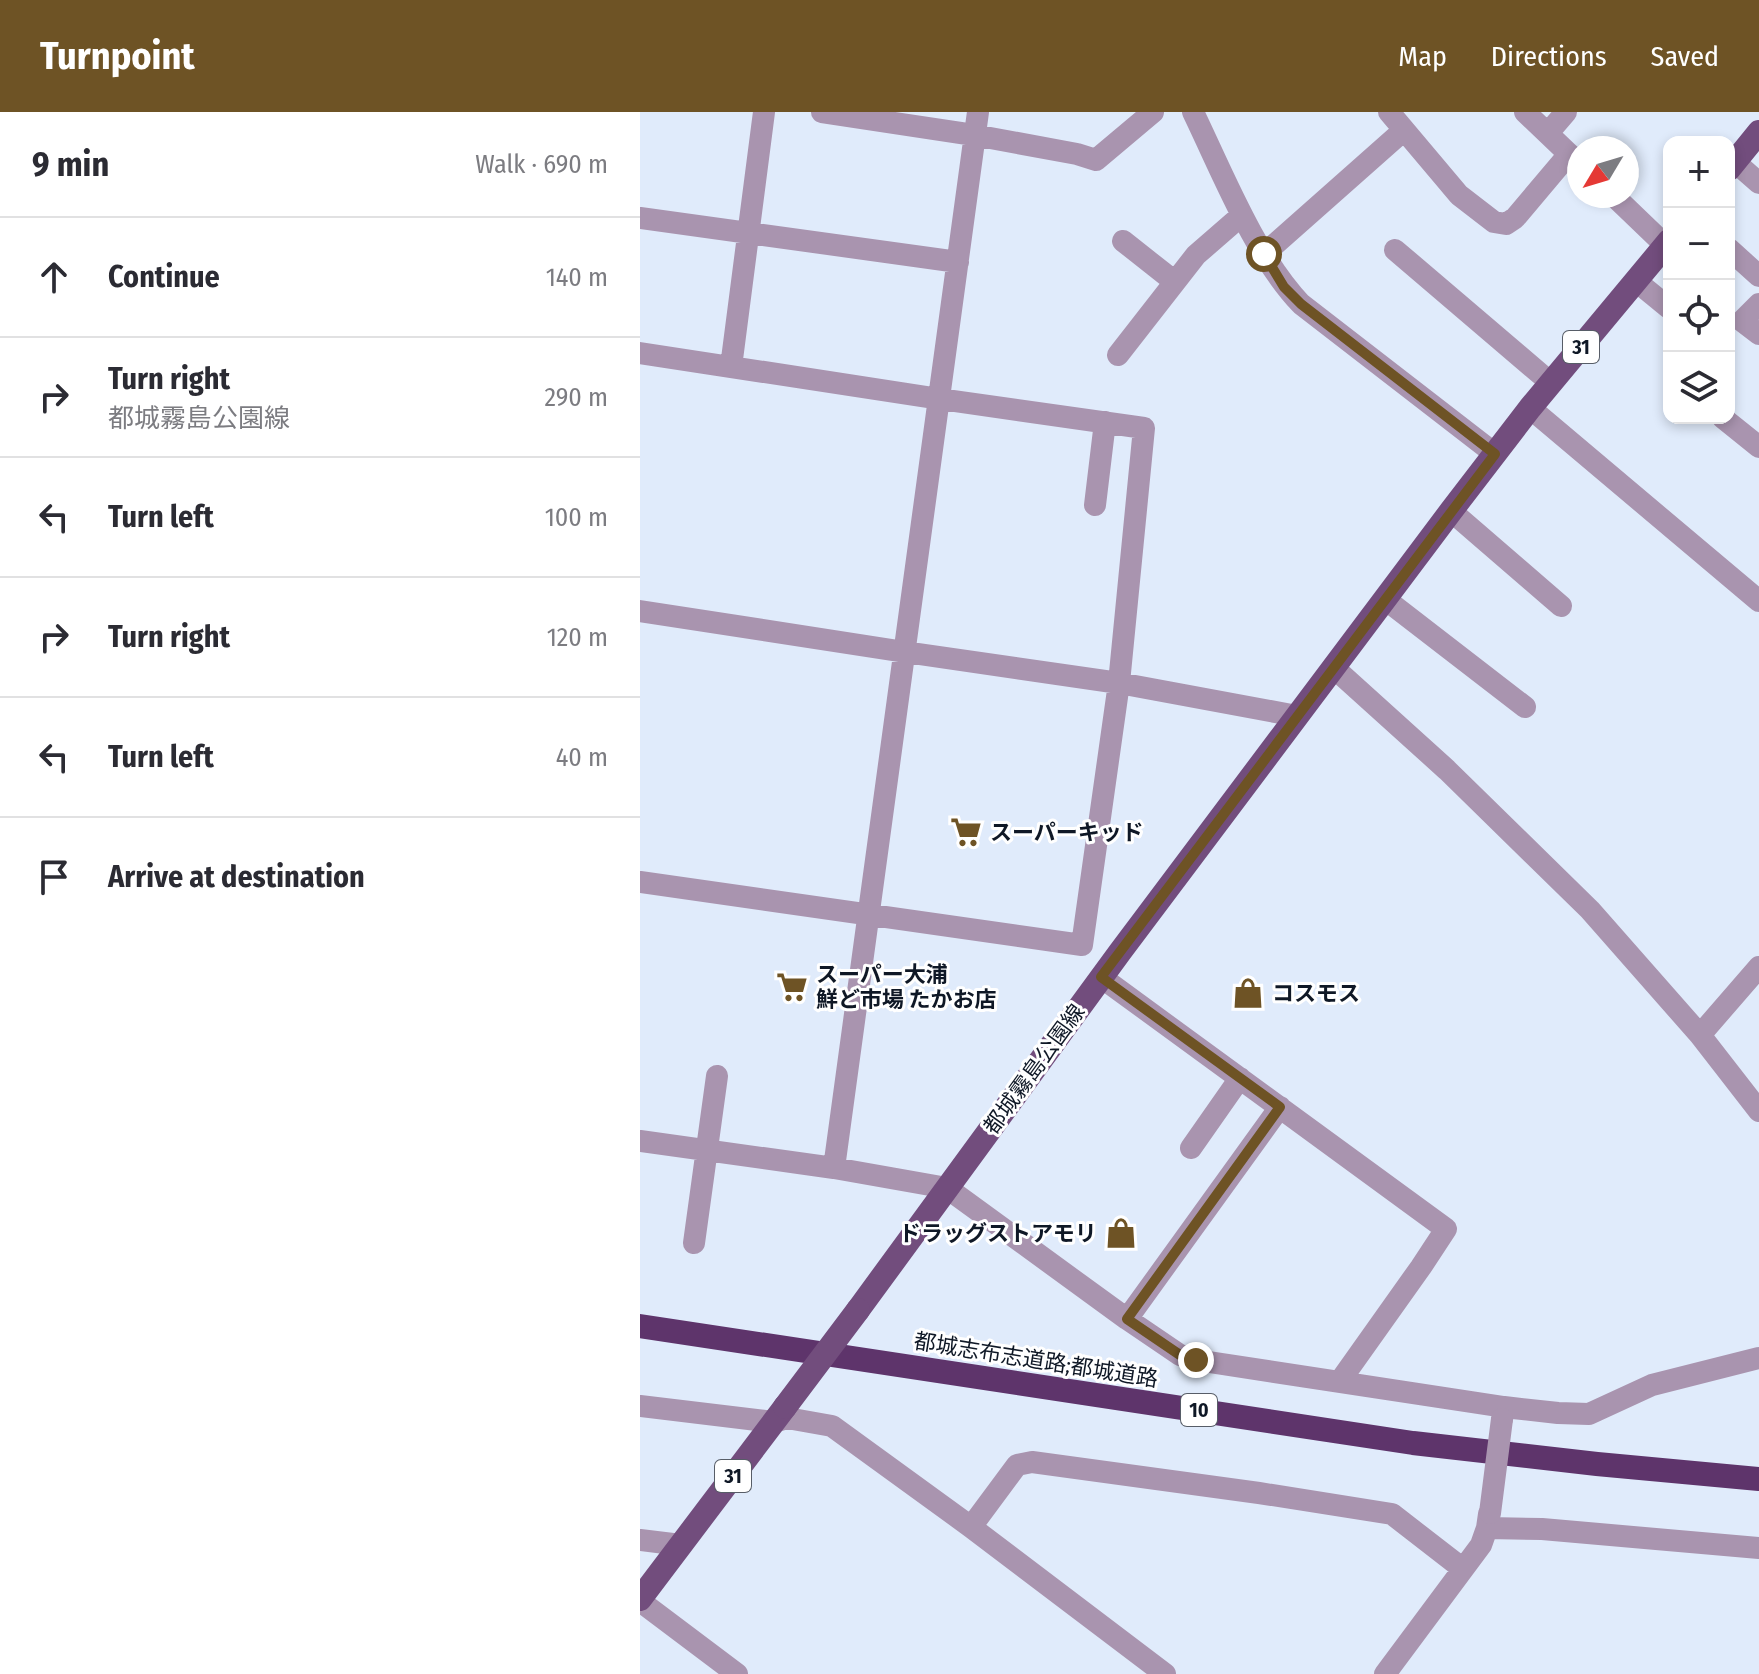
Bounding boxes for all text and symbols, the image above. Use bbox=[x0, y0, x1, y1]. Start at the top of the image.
text: Turnpoint bbox=[40, 33, 195, 79]
text: Map bbox=[1398, 40, 1447, 73]
text: Directions bbox=[1491, 40, 1607, 73]
text: Saved bbox=[1651, 40, 1719, 73]
north arrow bbox=[1567, 136, 1639, 208]
map controls bbox=[1663, 136, 1735, 424]
button: + bbox=[1663, 136, 1735, 208]
text: 9 min bbox=[32, 144, 109, 185]
text: Walk · 690 m bbox=[475, 149, 608, 180]
button: − bbox=[1663, 208, 1735, 280]
route start bbox=[1246, 236, 1282, 272]
icon: ahead bbox=[32, 255, 76, 299]
text: Continue bbox=[108, 259, 220, 295]
text: 140 m bbox=[546, 262, 608, 293]
button: locate bbox=[1663, 280, 1735, 352]
road number: 31 bbox=[1563, 331, 1599, 363]
button: layers bbox=[1663, 352, 1735, 424]
text: Turn right bbox=[108, 361, 230, 397]
icon: right bbox=[32, 375, 76, 419]
text: 290 m bbox=[544, 382, 608, 413]
text: 都城霧島公園線 bbox=[108, 403, 290, 434]
icon: left bbox=[32, 495, 76, 539]
text: Turn left bbox=[108, 499, 214, 535]
text: 100 m bbox=[545, 502, 608, 533]
icon: right bbox=[32, 615, 76, 659]
text: Turn right bbox=[108, 619, 230, 655]
text: 120 m bbox=[547, 622, 608, 653]
icon: left bbox=[32, 735, 76, 779]
text: Turn left bbox=[108, 739, 214, 775]
text: 40 m bbox=[556, 742, 608, 773]
supermarket icon: スーパーキッド bbox=[949, 815, 983, 849]
place label: スーパーキッド bbox=[990, 819, 1144, 846]
icon: arrive bbox=[32, 855, 76, 899]
text: Arrive at destination bbox=[108, 859, 365, 895]
place label: スーパー大浦 鮮ど市場 たかお店 bbox=[816, 961, 997, 1013]
supermarket icon: スーパー大浦 鮮ど市場 たかお店 bbox=[775, 970, 809, 1004]
shop icon: コスモス bbox=[1231, 976, 1265, 1010]
place label: コスモス bbox=[1272, 980, 1360, 1007]
street label: 都城霧島公園線 bbox=[978, 999, 1090, 1139]
shop icon: ドラッグストアモリ bbox=[1104, 1216, 1138, 1250]
place label: ドラッグストアモリ bbox=[899, 1220, 1097, 1247]
street label: 都城志布志道路;都城道路 bbox=[912, 1327, 1160, 1393]
route end bbox=[1178, 1342, 1214, 1378]
road number: 10 bbox=[1181, 1394, 1217, 1426]
road number: 31 bbox=[715, 1460, 751, 1492]

